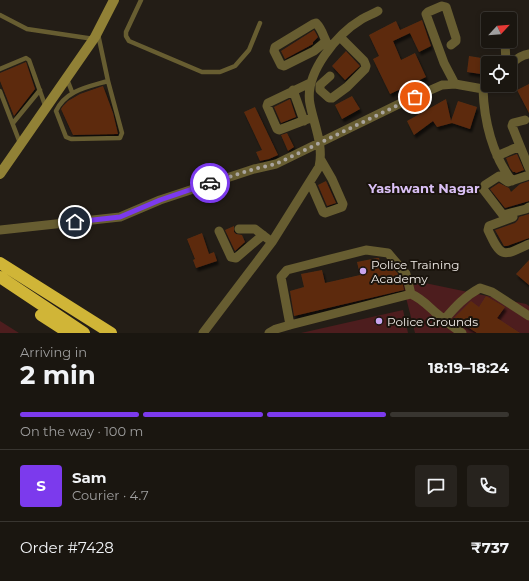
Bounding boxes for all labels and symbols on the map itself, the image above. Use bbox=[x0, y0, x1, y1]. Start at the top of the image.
north arrow bbox=[481, 12, 517, 48]
pin bbox=[398, 80, 432, 114]
courier bbox=[190, 163, 230, 203]
district label: Yashwant Nagar bbox=[367, 180, 480, 196]
pin bbox=[58, 205, 92, 239]
place label: Police Training Academy bbox=[371, 257, 460, 286]
marker: Police Training Academy bbox=[358, 266, 368, 276]
place label: Police Grounds bbox=[387, 314, 478, 329]
marker: Police Grounds bbox=[374, 316, 384, 326]

